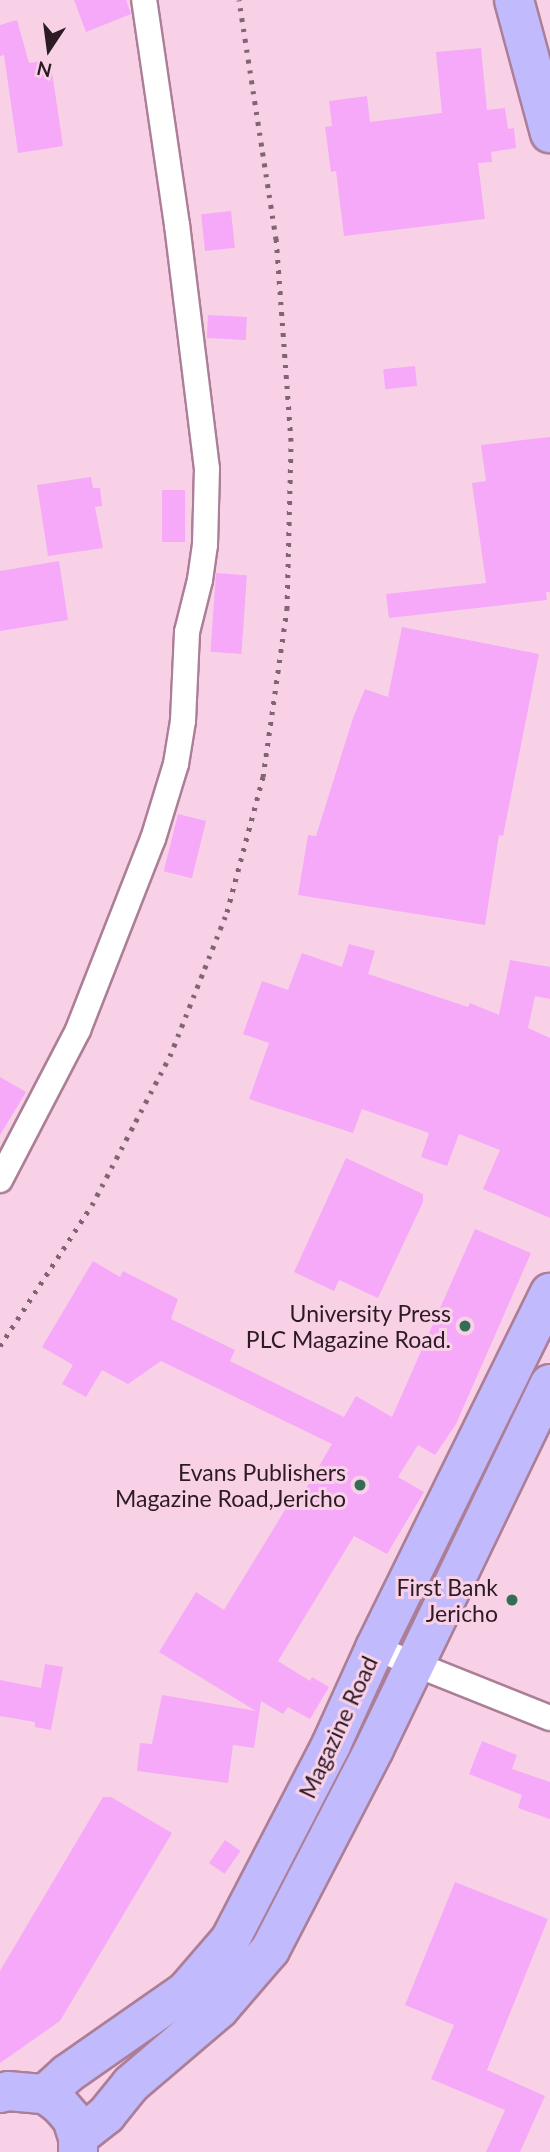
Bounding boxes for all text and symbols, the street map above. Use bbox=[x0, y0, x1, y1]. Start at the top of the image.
north arrow bbox=[14, 14, 84, 84]
text: N bbox=[34, 57, 54, 83]
place label: University Press PLC Magazine Road. bbox=[246, 1299, 451, 1353]
marker: University Press PLC Magazine Road. bbox=[457, 1318, 473, 1334]
place label: Evans Publishers Magazine Road,Jericho bbox=[115, 1458, 346, 1512]
marker: Evans Publishers Magazine Road,Jericho bbox=[352, 1477, 368, 1493]
place label: First Bank Jericho bbox=[396, 1573, 498, 1627]
marker: First Bank Jericho bbox=[504, 1592, 520, 1608]
street label: Magazine Road bbox=[293, 1652, 383, 1802]

